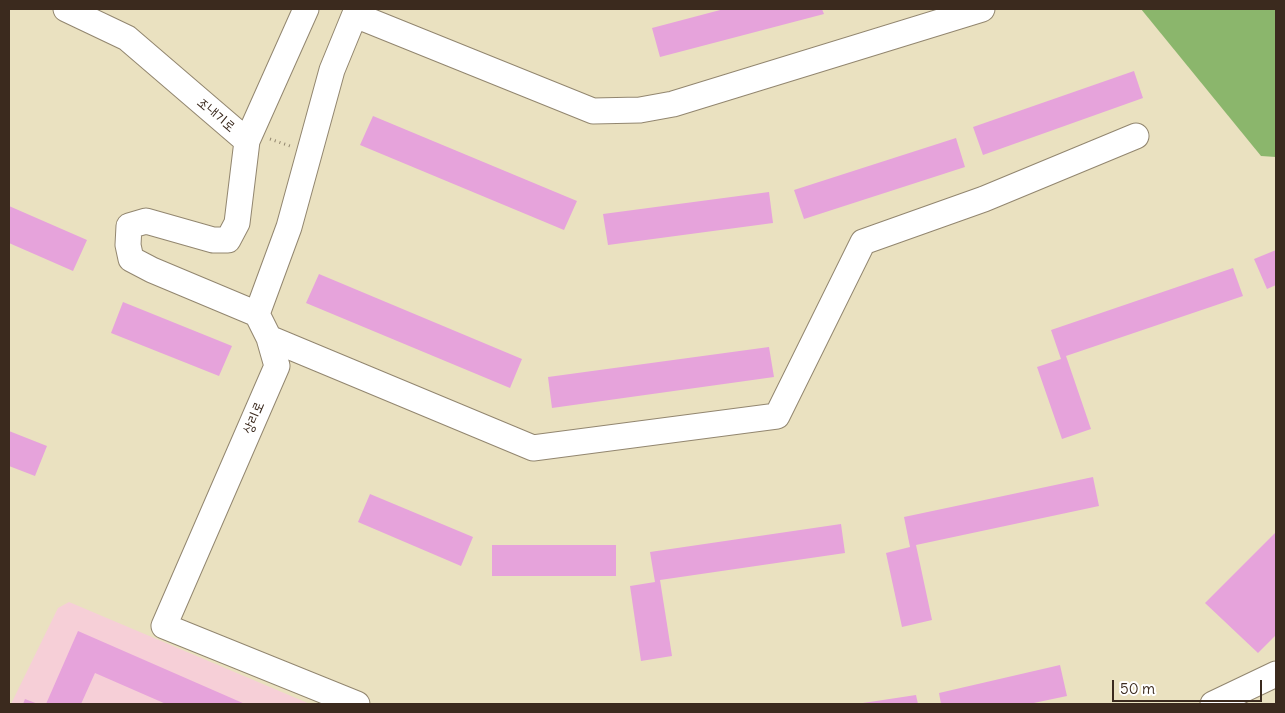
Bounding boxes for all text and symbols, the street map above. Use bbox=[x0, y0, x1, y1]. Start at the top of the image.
street label: 조내기로 bbox=[193, 94, 239, 136]
street label: 상리로 bbox=[240, 399, 268, 437]
scale bar bbox=[1115, 670, 1265, 702]
text: 50 m bbox=[1120, 679, 1155, 698]

